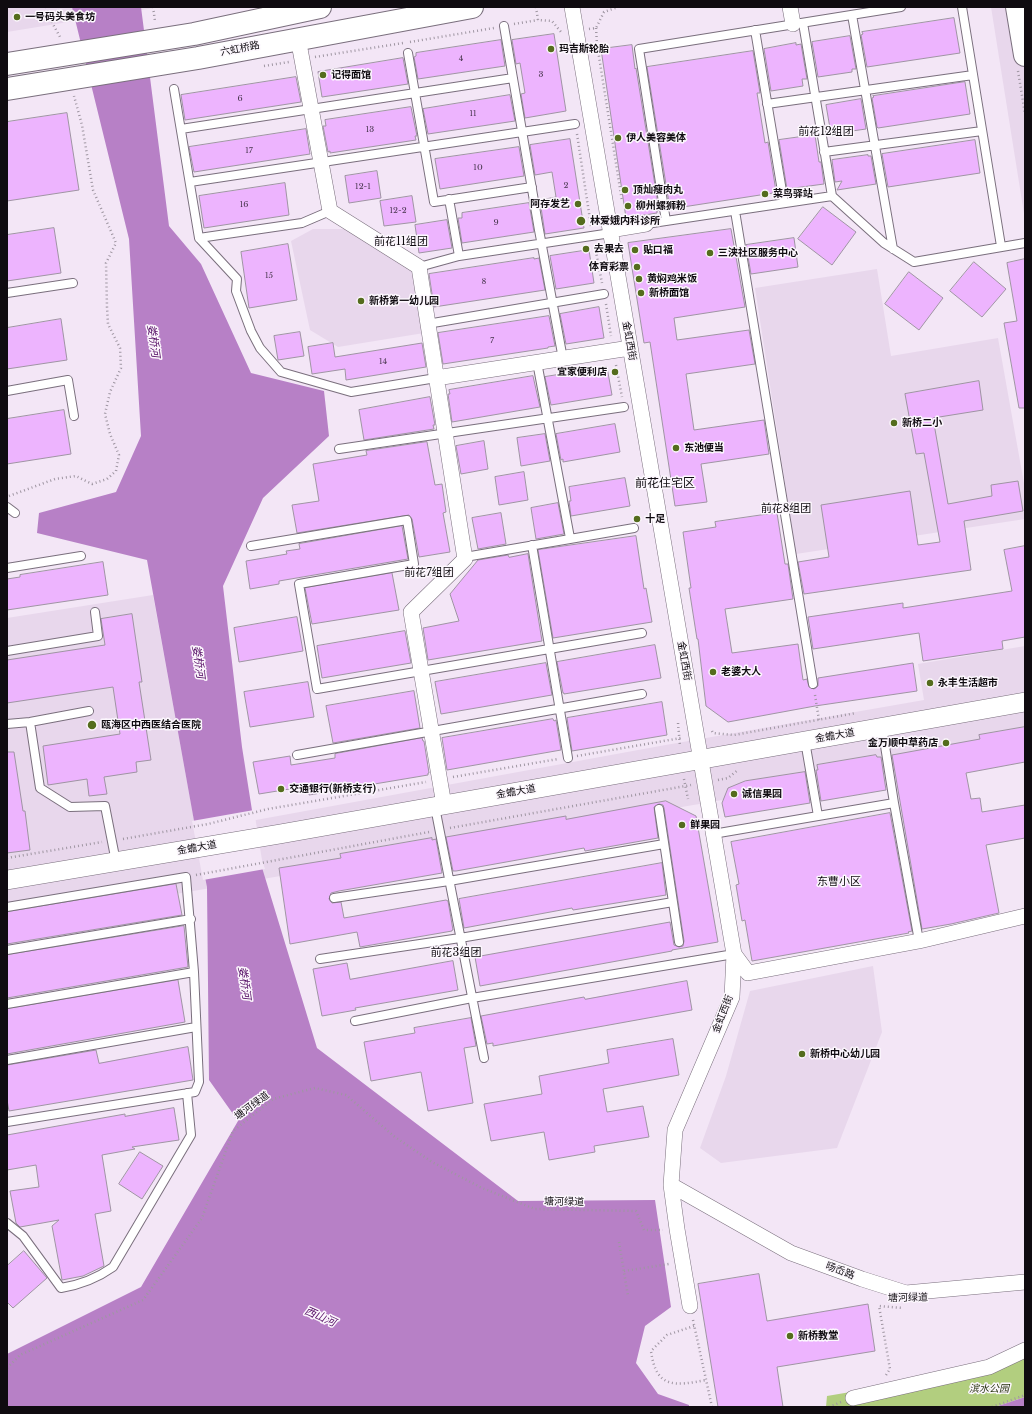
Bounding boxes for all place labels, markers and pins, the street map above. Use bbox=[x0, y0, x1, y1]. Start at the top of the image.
place label: 一号码头美食坊 bbox=[25, 11, 95, 23]
marker: 一号码头美食坊 bbox=[12, 12, 22, 22]
place label: 玛吉斯轮胎 bbox=[559, 43, 609, 55]
marker: 玛吉斯轮胎 bbox=[546, 44, 556, 54]
place label: 记得面馆 bbox=[331, 69, 371, 81]
marker: 记得面馆 bbox=[318, 70, 328, 80]
place label: 伊人美容美体 bbox=[626, 132, 686, 144]
marker: 伊人美容美体 bbox=[613, 133, 623, 143]
place label: 顶灿瘦肉丸 bbox=[633, 184, 683, 196]
marker: 顶灿瘦肉丸 bbox=[620, 185, 630, 195]
place label: 菜鸟驿站 bbox=[773, 188, 813, 200]
marker: 菜鸟驿站 bbox=[760, 189, 770, 199]
place label: 阿存发艺 bbox=[530, 198, 570, 210]
marker: 阿存发艺 bbox=[573, 199, 583, 209]
place label: 柳州螺狮粉 bbox=[636, 200, 686, 212]
marker: 柳州螺狮粉 bbox=[623, 201, 633, 211]
marker: 林爱娥内科诊所 bbox=[575, 215, 587, 227]
place label: 林爱娥内科诊所 bbox=[590, 215, 660, 227]
place label: 去果去 bbox=[594, 243, 624, 255]
marker: 去果去 bbox=[581, 244, 591, 254]
place label: 贴口福 bbox=[643, 244, 673, 256]
marker: 贴口福 bbox=[630, 245, 640, 255]
place label: 三浃社区服务中心 bbox=[718, 247, 798, 259]
marker: 三浃社区服务中心 bbox=[705, 248, 715, 258]
place label: 体育彩票 bbox=[589, 261, 629, 273]
marker: 体育彩票 bbox=[632, 262, 642, 272]
place label: 黄焖鸡米饭 bbox=[647, 273, 697, 285]
marker: 黄焖鸡米饭 bbox=[634, 274, 644, 284]
place label: 新桥面馆 bbox=[649, 287, 689, 299]
marker: 新桥面馆 bbox=[636, 288, 646, 298]
place label: 新桥第一幼儿园 bbox=[369, 295, 439, 307]
marker: 新桥第一幼儿园 bbox=[356, 296, 366, 306]
place label: 宜家便利店 bbox=[557, 366, 607, 378]
marker: 宜家便利店 bbox=[610, 367, 620, 377]
place label: 新桥二小 bbox=[902, 417, 942, 429]
marker: 新桥二小 bbox=[889, 418, 899, 428]
place label: 东池便当 bbox=[684, 442, 724, 454]
marker: 东池便当 bbox=[671, 443, 681, 453]
place label: 十足 bbox=[645, 513, 665, 525]
marker: 十足 bbox=[632, 514, 642, 524]
place label: 老婆大人 bbox=[721, 666, 761, 678]
marker: 老婆大人 bbox=[708, 667, 718, 677]
place label: 永丰生活超市 bbox=[938, 677, 998, 689]
marker: 永丰生活超市 bbox=[925, 678, 935, 688]
marker: 瓯海区中西医结合医院 bbox=[86, 719, 98, 731]
place label: 瓯海区中西医结合医院 bbox=[101, 719, 201, 731]
place label: 金万顺中草药店 bbox=[868, 737, 938, 749]
marker: 金万顺中草药店 bbox=[941, 738, 951, 748]
place label: 交通银行(新桥支行) bbox=[289, 783, 376, 795]
marker: 交通银行(新桥支行) bbox=[276, 784, 286, 794]
place label: 诚信果园 bbox=[742, 788, 782, 800]
marker: 诚信果园 bbox=[729, 789, 739, 799]
place label: 鲜果园 bbox=[690, 819, 720, 831]
marker: 鲜果园 bbox=[677, 820, 687, 830]
place label: 新桥中心幼儿园 bbox=[810, 1048, 880, 1060]
marker: 新桥中心幼儿园 bbox=[797, 1049, 807, 1059]
place label: 新桥教堂 bbox=[798, 1330, 838, 1342]
marker: 新桥教堂 bbox=[785, 1331, 795, 1341]

